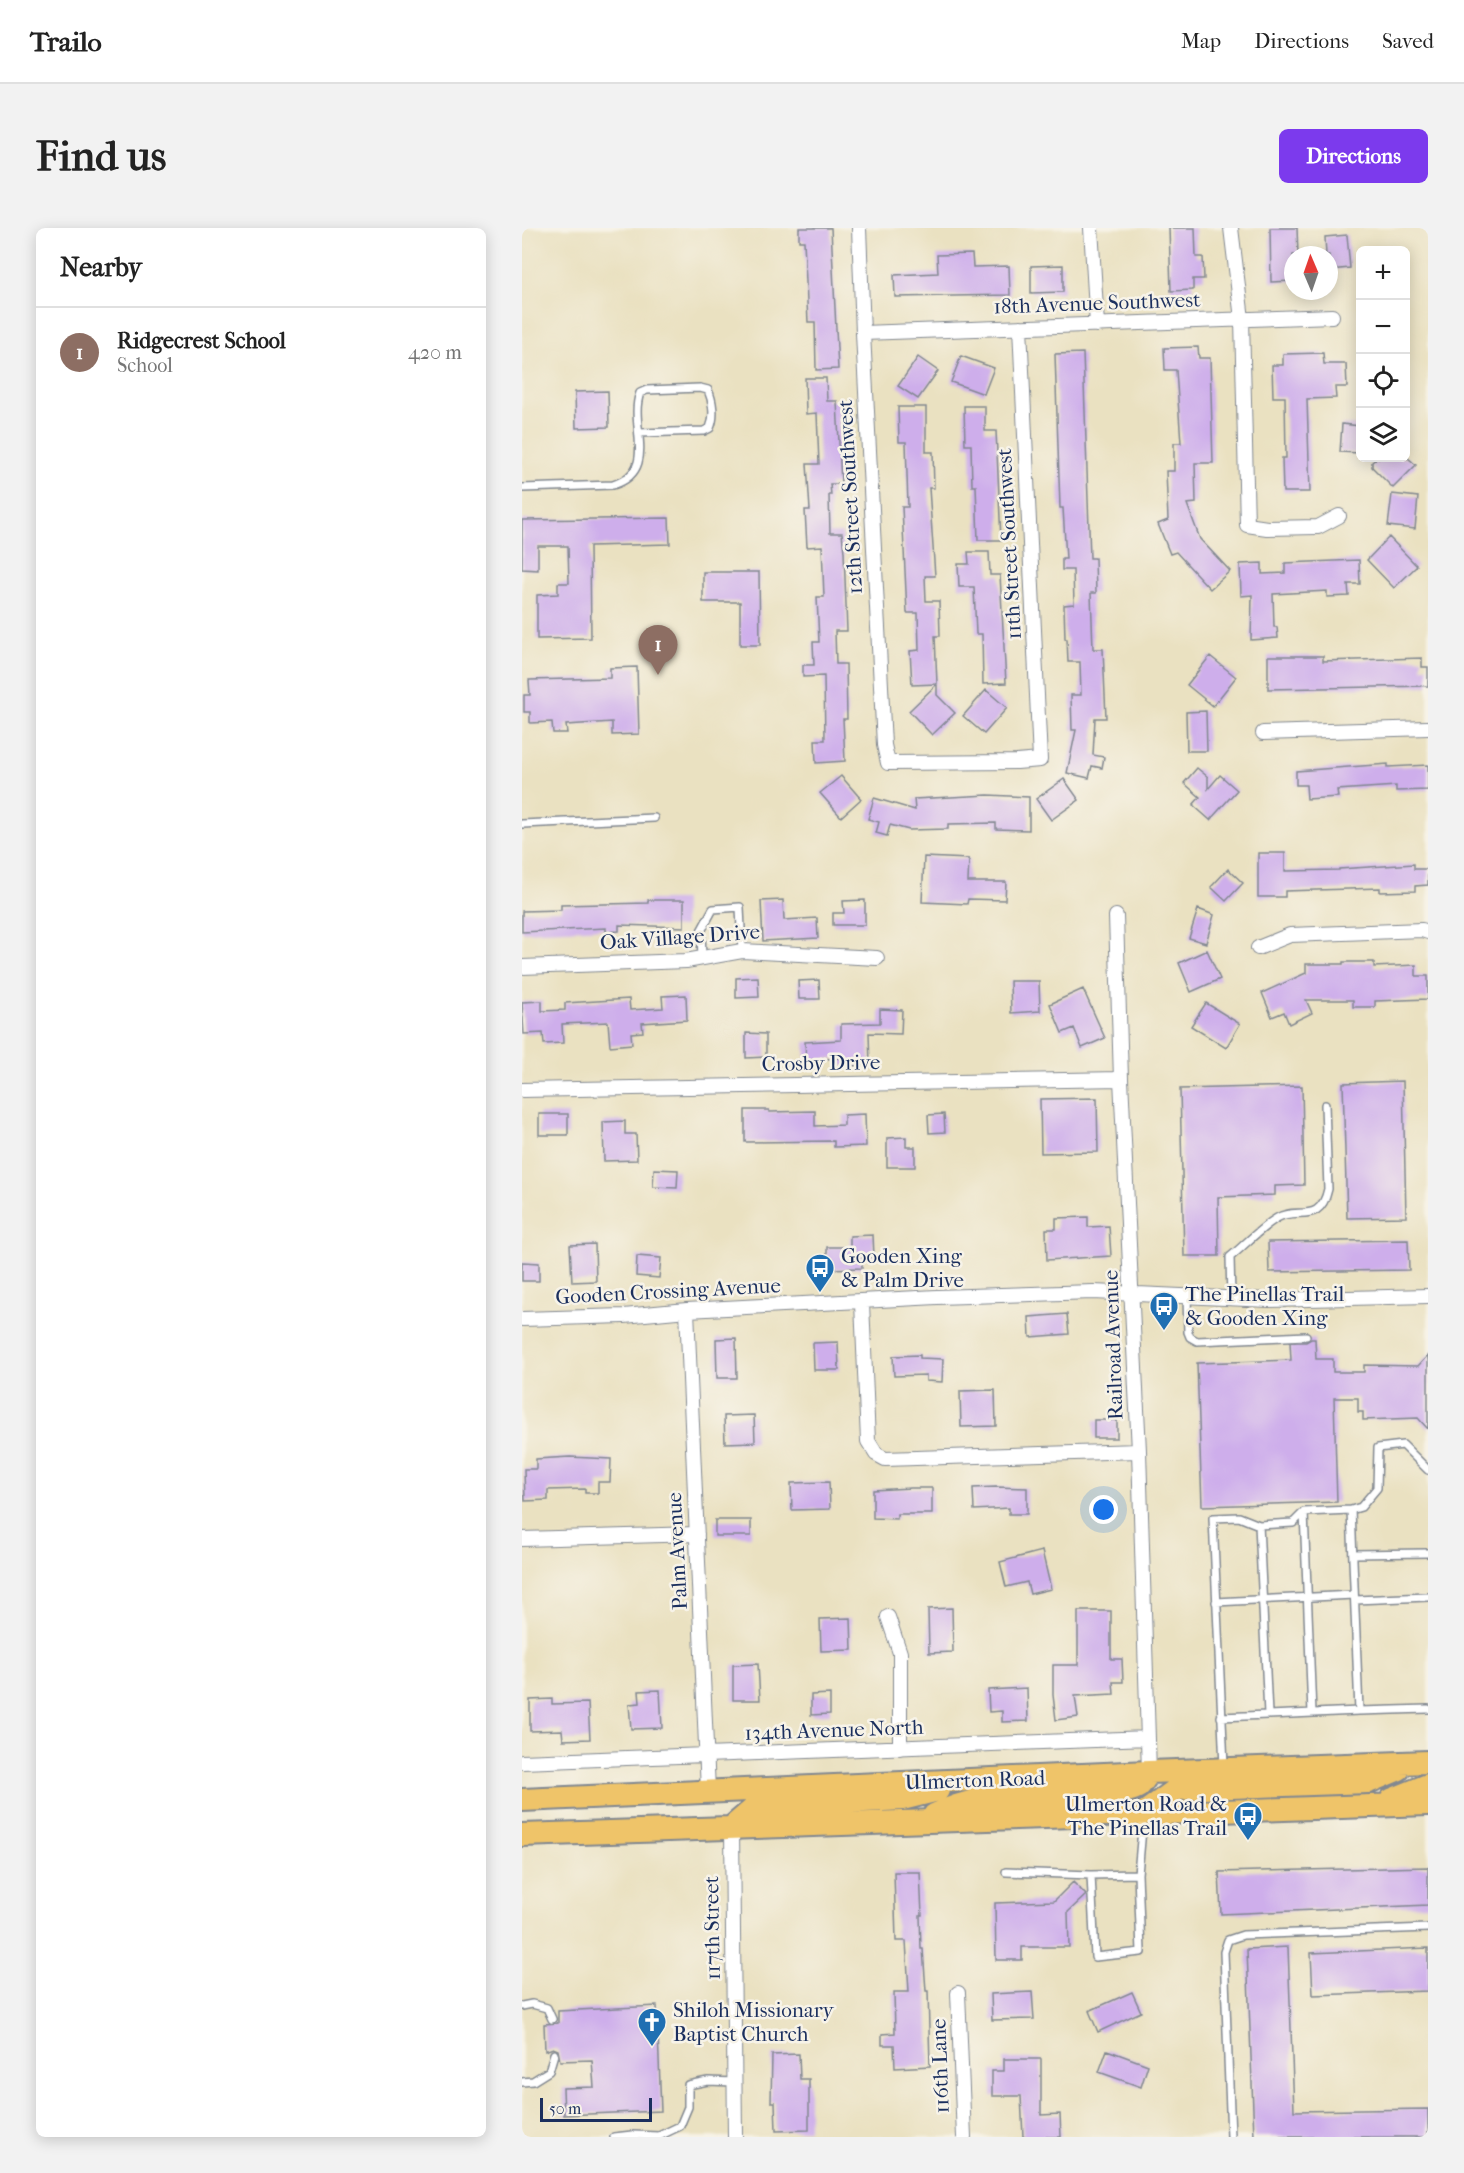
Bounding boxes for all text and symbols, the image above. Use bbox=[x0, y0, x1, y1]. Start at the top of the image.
text: Trailo bbox=[30, 25, 102, 58]
text: Map bbox=[1181, 29, 1221, 53]
text: Directions bbox=[1254, 29, 1349, 53]
text: Saved bbox=[1382, 29, 1434, 53]
button: Directions bbox=[1279, 129, 1428, 183]
text: Find us bbox=[36, 132, 166, 181]
north arrow bbox=[1284, 246, 1338, 300]
map controls bbox=[1356, 246, 1410, 462]
button: + bbox=[1356, 246, 1410, 300]
text: Nearby bbox=[60, 252, 142, 283]
street label: 18th Avenue Southwest bbox=[993, 287, 1201, 319]
button: − bbox=[1356, 300, 1410, 354]
text: Ridgecrest School bbox=[117, 328, 286, 354]
text: 1 bbox=[76, 341, 83, 364]
text: 420 m bbox=[408, 341, 462, 364]
text: School bbox=[117, 354, 173, 377]
button: locate bbox=[1356, 354, 1410, 408]
street label: 12th Street Southwest bbox=[833, 399, 867, 595]
button: layers bbox=[1356, 408, 1410, 462]
street label: 11th Street Southwest bbox=[992, 447, 1026, 640]
pin: 1 bbox=[638, 626, 678, 675]
street label: Oak Village Drive bbox=[599, 919, 761, 955]
street label: Crosby Drive bbox=[761, 1050, 881, 1076]
place label: Gooden Xing & Palm Drive bbox=[841, 1244, 964, 1292]
bus stop icon: Gooden Xing & Palm Drive bbox=[804, 1252, 836, 1294]
street label: Railroad Avenue bbox=[1098, 1270, 1128, 1420]
street label: Gooden Crossing Avenue bbox=[555, 1273, 781, 1309]
place label: The Pinellas Trail & Gooden Xing bbox=[1185, 1282, 1345, 1330]
bus stop icon: The Pinellas Trail & Gooden Xing bbox=[1148, 1290, 1180, 1332]
street label: Palm Avenue bbox=[662, 1492, 692, 1610]
your location bbox=[1089, 1495, 1118, 1524]
street label: 134th Avenue North bbox=[744, 1715, 924, 1745]
street label: Ulmerton Road bbox=[904, 1766, 1046, 1794]
place label: Ulmerton Road & The Pinellas Trail bbox=[1065, 1792, 1227, 1840]
bus stop icon: Ulmerton Road & The Pinellas Trail bbox=[1232, 1800, 1264, 1842]
street label: 117th Street bbox=[699, 1875, 725, 1980]
place label: Shiloh Missionary Baptist Church bbox=[673, 1998, 835, 2046]
church icon: Shiloh Missionary Baptist Church bbox=[636, 2006, 668, 2048]
street label: 116th Lane bbox=[926, 2018, 954, 2114]
scale bar bbox=[540, 2095, 652, 2122]
text: 50 m bbox=[549, 2099, 581, 2118]

